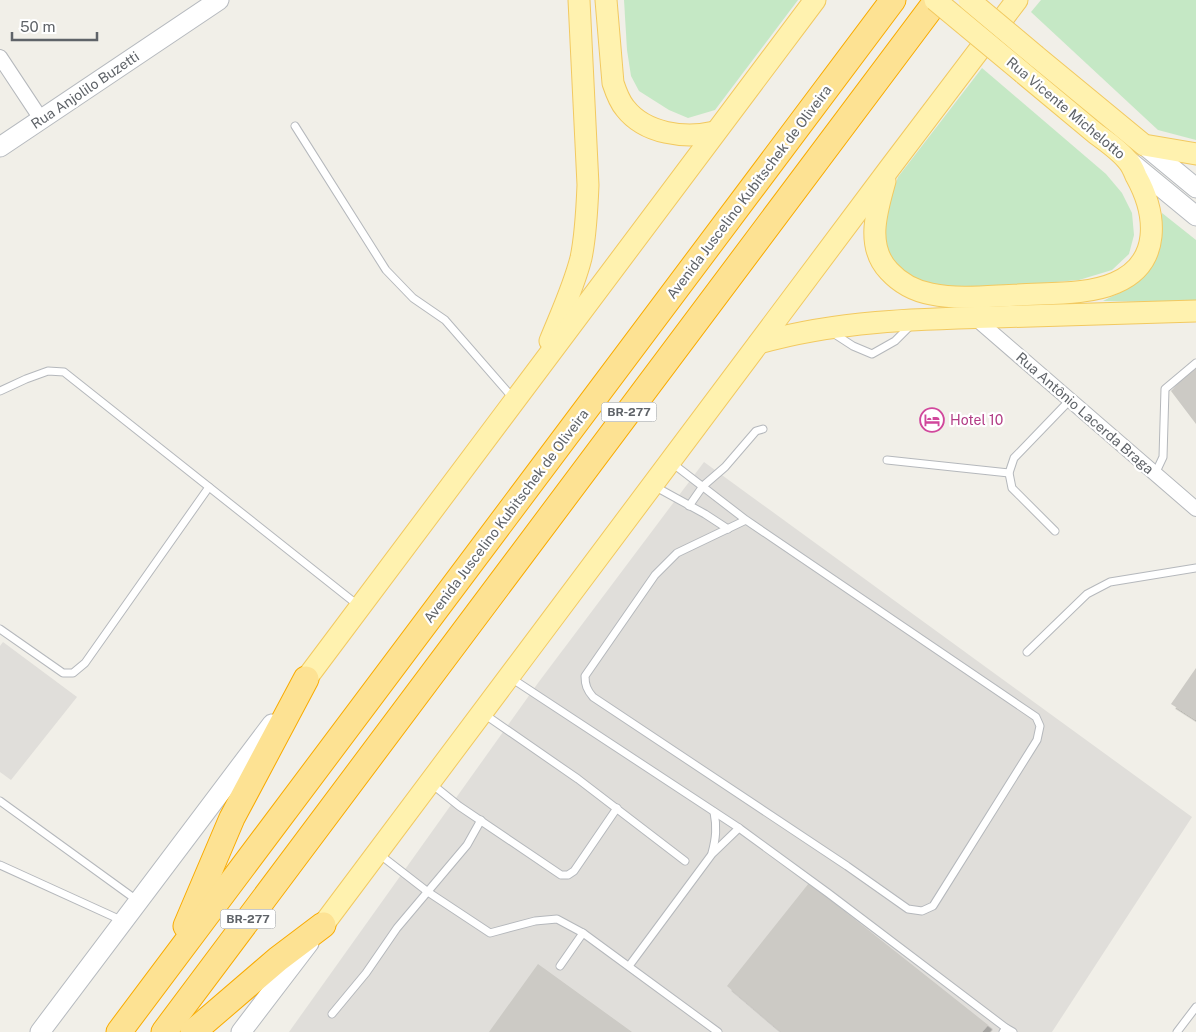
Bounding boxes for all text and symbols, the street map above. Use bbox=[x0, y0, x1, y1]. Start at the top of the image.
scale bar bbox=[12, 10, 98, 42]
text: 50 m bbox=[20, 18, 55, 35]
street label: Rua Anjolilo Buzetti bbox=[28, 48, 142, 132]
street label: Rua Vicente Michelotto bbox=[1004, 54, 1129, 162]
street label: Avenida Juscelino Kubitschek de Oliveira bbox=[663, 82, 835, 302]
street label: Rua Antônio Lacerda Braga bbox=[1013, 349, 1157, 477]
road number: BR-277 bbox=[602, 402, 656, 422]
street label: Avenida Juscelino Kubitschek de Oliveira bbox=[420, 406, 592, 626]
hotel icon: Hotel 10 bbox=[919, 407, 945, 433]
place label: Hotel 10 bbox=[950, 412, 1003, 428]
road number: BR-277 bbox=[220, 910, 276, 929]

